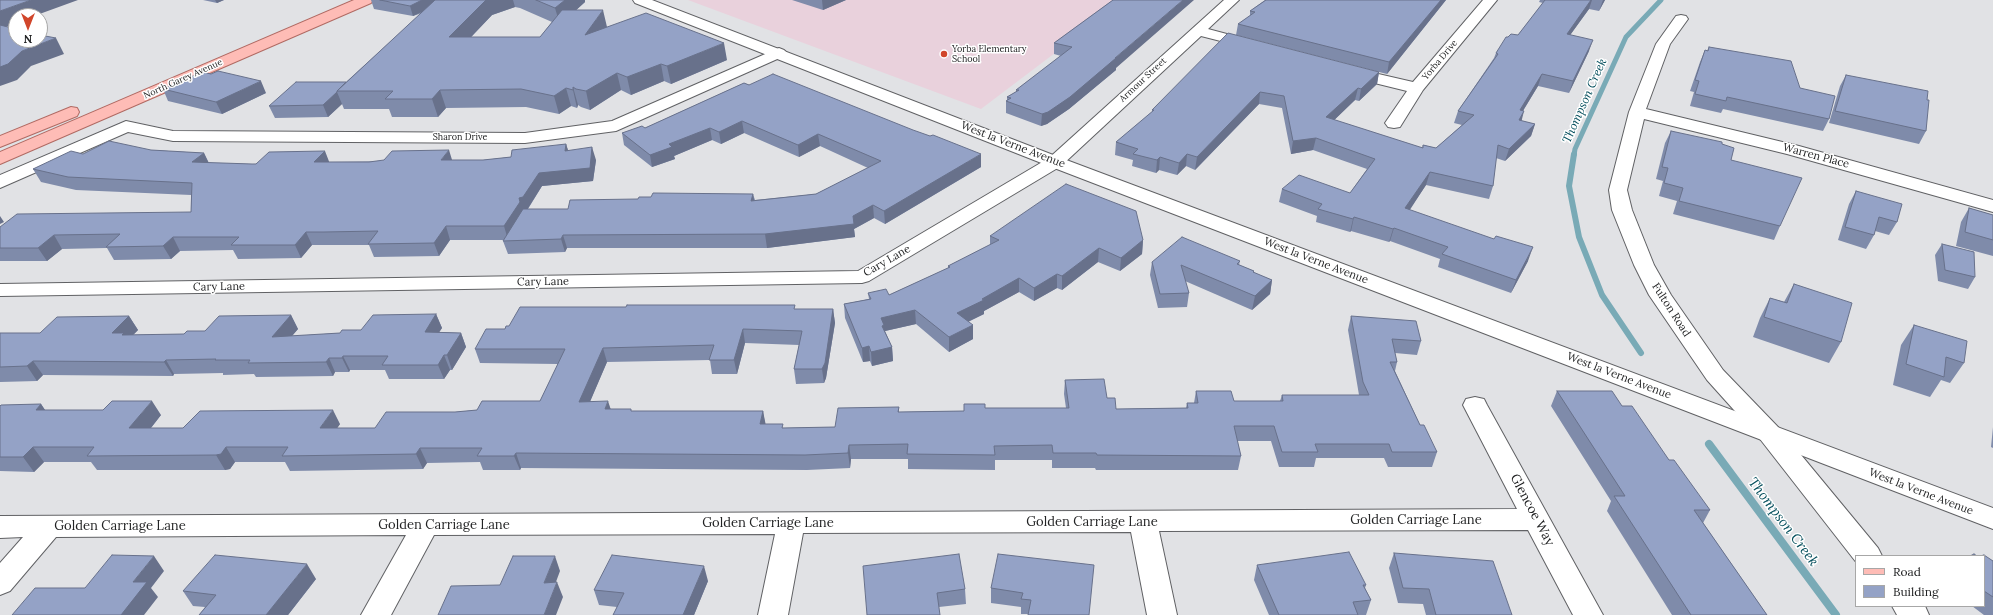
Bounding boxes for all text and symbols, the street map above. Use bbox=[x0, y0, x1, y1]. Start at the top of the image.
north arrow bbox=[8, 8, 48, 48]
text: N bbox=[24, 32, 32, 46]
street label: Yorba Drive bbox=[1420, 38, 1460, 82]
place label: Yorba Elementary School bbox=[952, 44, 1027, 65]
marker: Yorba Elementary School bbox=[939, 49, 949, 59]
street label: Armour Street bbox=[1117, 56, 1169, 104]
water label: Thompson Creek bbox=[1560, 56, 1610, 146]
street label: North Garey Avenue bbox=[142, 57, 224, 101]
street label: West la Verne Avenue bbox=[959, 119, 1067, 171]
street label: Sharon Drive bbox=[433, 132, 487, 142]
street label: Warren Place bbox=[1781, 141, 1851, 171]
street label: West la Verne Avenue bbox=[1262, 235, 1370, 287]
street label: Cary Lane bbox=[861, 242, 913, 280]
street label: Cary Lane bbox=[517, 275, 569, 289]
street label: Cary Lane bbox=[193, 280, 245, 294]
street label: Fulton Road bbox=[1649, 281, 1693, 339]
street label: West la Verne Avenue bbox=[1565, 350, 1673, 402]
street label: West la Verne Avenue bbox=[1867, 466, 1975, 518]
street label: Glencoe Way bbox=[1507, 471, 1557, 549]
water label: Thompson Creek bbox=[1744, 474, 1822, 570]
street label: Golden Carriage Lane bbox=[1350, 512, 1482, 528]
street label: Golden Carriage Lane bbox=[1026, 514, 1158, 530]
street label: Golden Carriage Lane bbox=[702, 515, 834, 531]
street label: Golden Carriage Lane bbox=[378, 517, 510, 533]
street label: Golden Carriage Lane bbox=[54, 518, 186, 534]
legend bbox=[1855, 555, 1985, 607]
text: Road bbox=[1893, 564, 1921, 579]
text: Building bbox=[1893, 584, 1939, 599]

